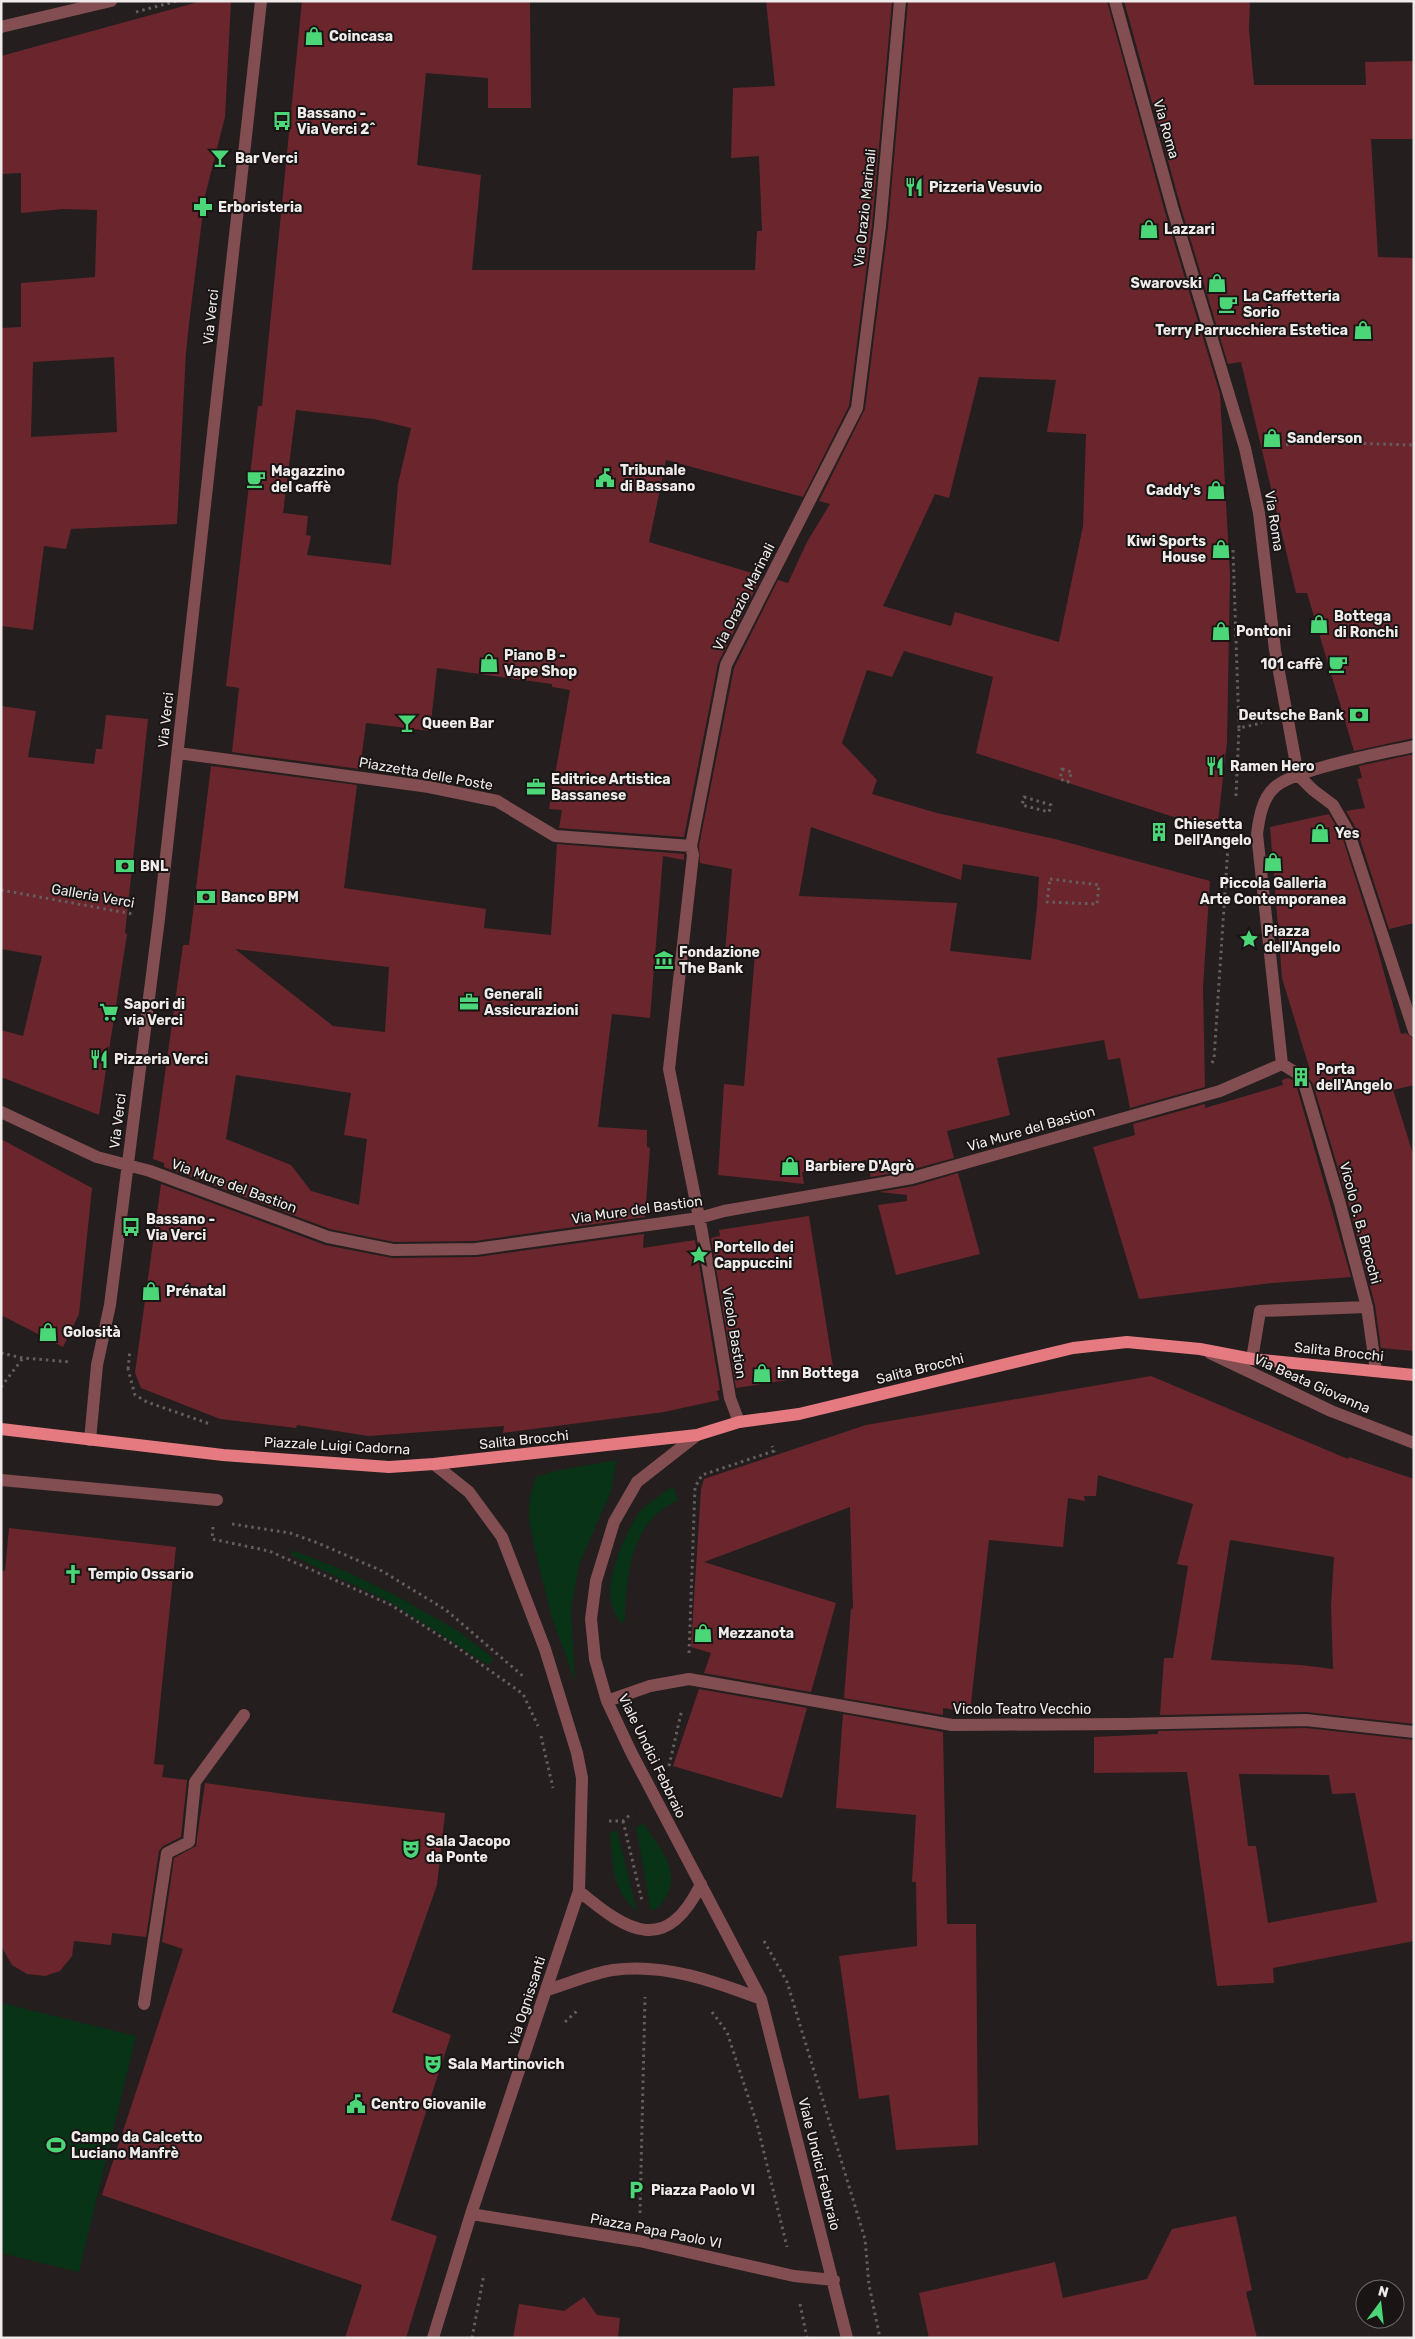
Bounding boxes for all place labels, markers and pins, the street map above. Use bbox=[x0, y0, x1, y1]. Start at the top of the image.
shop icon: Coincasa bbox=[303, 25, 325, 47]
place label: Coincasa bbox=[329, 28, 393, 45]
place label: Bassano - Via Verci 2^ bbox=[297, 105, 376, 138]
bus stop icon: Bassano - Via Verci 2^ bbox=[271, 110, 293, 132]
bar icon: Bar Verci bbox=[209, 147, 231, 169]
place label: Bar Verci bbox=[235, 150, 298, 167]
restaurant icon: Pizzeria Vesuvio bbox=[903, 176, 925, 198]
place label: Pizzeria Vesuvio bbox=[929, 179, 1042, 196]
pharmacy icon: Erboristeria bbox=[192, 196, 214, 218]
place label: Erboristeria bbox=[218, 199, 302, 216]
shop icon: Lazzari bbox=[1138, 218, 1160, 240]
place label: Lazzari bbox=[1164, 221, 1215, 238]
shop icon: Swarovski bbox=[1206, 272, 1228, 294]
place label: Swarovski bbox=[1130, 275, 1202, 292]
place label: La Caffetteria Sorio bbox=[1243, 288, 1340, 321]
cafe icon: La Caffetteria Sorio bbox=[1217, 293, 1239, 315]
shop icon: Terry Parrucchiera Estetica bbox=[1352, 319, 1374, 341]
place label: Terry Parrucchiera Estetica bbox=[1155, 322, 1348, 339]
shop icon: Sanderson bbox=[1261, 427, 1283, 449]
place label: Sanderson bbox=[1287, 430, 1362, 447]
place label: Tribunale di Bassano bbox=[620, 462, 695, 495]
place label: Magazzino del caffè bbox=[271, 463, 345, 496]
public building icon: Tribunale di Bassano bbox=[594, 467, 616, 489]
cafe icon: Magazzino del caffè bbox=[245, 468, 267, 490]
shop icon: Caddy's bbox=[1205, 479, 1227, 501]
place label: Caddy's bbox=[1146, 482, 1201, 499]
place label: Kiwi Sports House bbox=[1127, 533, 1206, 566]
shop icon: Kiwi Sports House bbox=[1210, 538, 1232, 560]
place label: Bottega di Ronchi bbox=[1334, 608, 1398, 641]
shop icon: Bottega di Ronchi bbox=[1308, 613, 1330, 635]
shop icon: Pontoni bbox=[1210, 620, 1232, 642]
place label: Pontoni bbox=[1236, 623, 1291, 640]
place label: Piano B - Vape Shop bbox=[504, 647, 577, 680]
shop icon: Piano B - Vape Shop bbox=[478, 652, 500, 674]
cafe icon: 101 caffè bbox=[1327, 653, 1349, 675]
place label: 101 caffè bbox=[1261, 656, 1323, 673]
bank icon: Deutsche Bank bbox=[1348, 704, 1370, 726]
place label: Deutsche Bank bbox=[1238, 707, 1345, 724]
bar icon: Queen Bar bbox=[396, 712, 418, 734]
place label: Queen Bar bbox=[422, 715, 495, 732]
restaurant icon: Ramen Hero bbox=[1204, 755, 1226, 777]
place label: Ramen Hero bbox=[1230, 758, 1315, 775]
place label: Editrice Artistica Bassanese bbox=[551, 771, 671, 804]
office icon: Editrice Artistica Bassanese bbox=[525, 776, 547, 798]
place label: Chiesetta Dell'Angelo bbox=[1174, 816, 1252, 849]
building icon: Chiesetta Dell'Angelo bbox=[1148, 821, 1170, 843]
shop icon: Yes bbox=[1309, 822, 1331, 844]
place label: Yes bbox=[1335, 825, 1360, 842]
shop icon: Piccola Galleria Arte Contemporanea bbox=[1262, 851, 1284, 873]
bank icon: BNL bbox=[114, 855, 136, 877]
place label: BNL bbox=[140, 858, 169, 875]
place label: Piccola Galleria Arte Contemporanea bbox=[1200, 875, 1346, 908]
bank icon: Banco BPM bbox=[195, 886, 217, 908]
place label: Banco BPM bbox=[221, 889, 299, 906]
place label: Piazza dell'Angelo bbox=[1264, 923, 1340, 956]
place icon: Piazza dell'Angelo bbox=[1238, 928, 1260, 950]
place label: Fondazione The Bank bbox=[679, 944, 760, 977]
museum icon: Fondazione The Bank bbox=[653, 949, 675, 971]
place label: Generali Assicurazioni bbox=[484, 986, 579, 1019]
office icon: Generali Assicurazioni bbox=[458, 991, 480, 1013]
place label: Sapori di via Verci bbox=[124, 996, 185, 1029]
supermarket icon: Sapori di via Verci bbox=[98, 1001, 120, 1023]
restaurant icon: Pizzeria Verci bbox=[88, 1048, 110, 1070]
place label: Pizzeria Verci bbox=[114, 1051, 208, 1068]
place label: Porta dell'Angelo bbox=[1316, 1061, 1392, 1094]
building icon: Porta dell'Angelo bbox=[1290, 1066, 1312, 1088]
shop icon: Barbiere D'Agrò bbox=[779, 1155, 801, 1177]
place label: Barbiere D'Agrò bbox=[805, 1158, 914, 1175]
place label: Bassano - Via Verci bbox=[146, 1211, 215, 1244]
bus stop icon: Bassano - Via Verci bbox=[120, 1216, 142, 1238]
place label: Portello dei Cappuccini bbox=[714, 1239, 794, 1272]
place icon: Portello dei Cappuccini bbox=[688, 1244, 710, 1266]
shop icon: Prénatal bbox=[140, 1280, 162, 1302]
place label: Prénatal bbox=[166, 1283, 226, 1300]
shop icon: Golosità bbox=[37, 1321, 59, 1343]
place label: Golosità bbox=[63, 1324, 121, 1341]
shop icon: inn Bottega bbox=[751, 1362, 773, 1384]
place label: inn Bottega bbox=[777, 1365, 859, 1382]
church icon: Tempio Ossario bbox=[62, 1563, 84, 1585]
place label: Tempio Ossario bbox=[88, 1566, 194, 1583]
shop icon: Mezzanota bbox=[692, 1622, 714, 1644]
place label: Mezzanota bbox=[718, 1625, 794, 1642]
place label: Sala Jacopo da Ponte bbox=[426, 1833, 511, 1866]
theatre icon: Sala Jacopo da Ponte bbox=[400, 1838, 422, 1860]
theatre icon: Sala Martinovich bbox=[422, 2053, 444, 2075]
place label: Sala Martinovich bbox=[448, 2056, 565, 2073]
public building icon: Centro Giovanile bbox=[345, 2093, 367, 2115]
place label: Centro Giovanile bbox=[371, 2096, 486, 2113]
place label: Campo da Calcetto Luciano Manfrè bbox=[71, 2129, 203, 2162]
sports icon: Campo da Calcetto Luciano Manfrè bbox=[45, 2134, 67, 2156]
parking icon: Piazza Paolo VI bbox=[625, 2179, 647, 2201]
place label: Piazza Paolo VI bbox=[651, 2182, 755, 2199]

